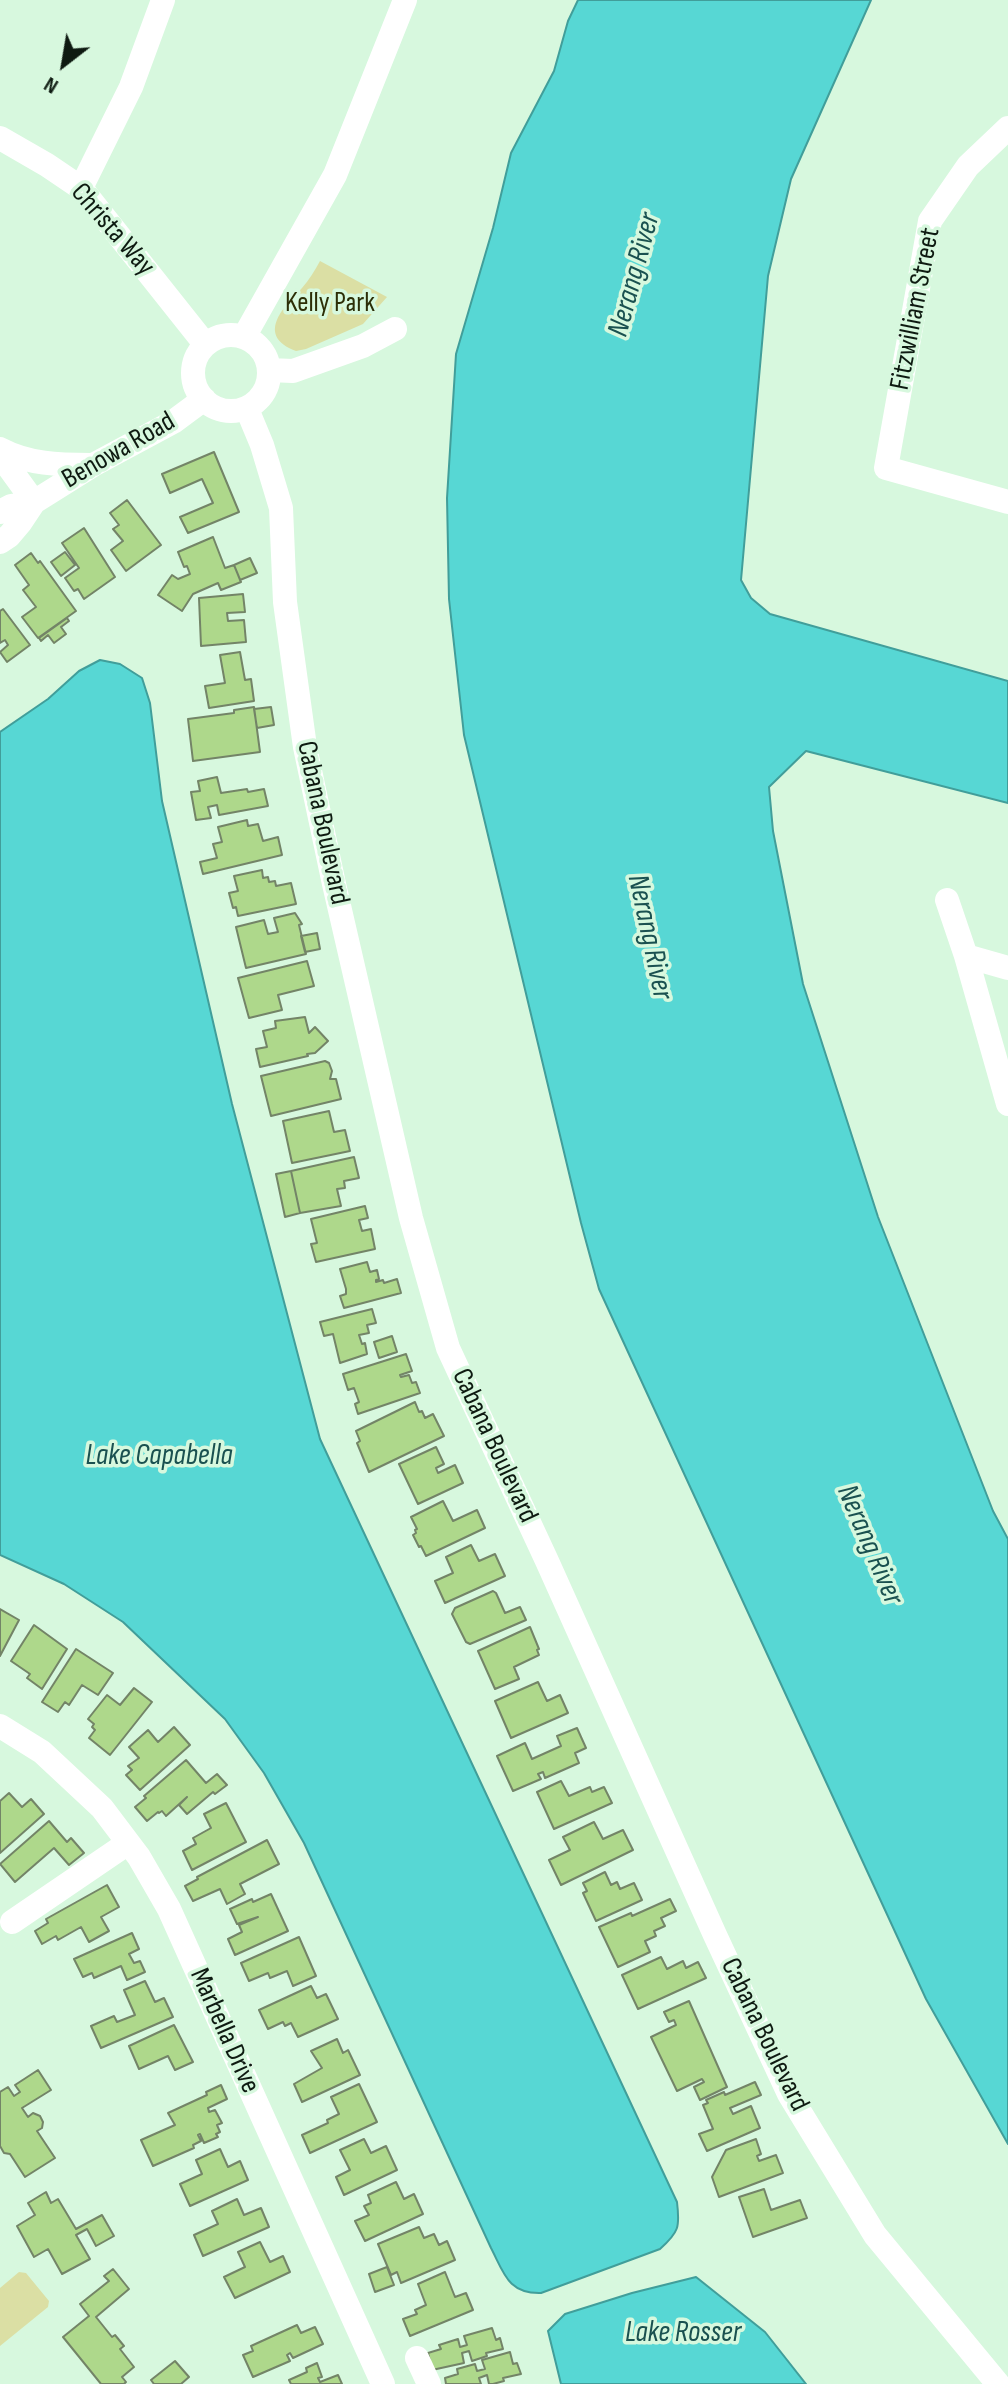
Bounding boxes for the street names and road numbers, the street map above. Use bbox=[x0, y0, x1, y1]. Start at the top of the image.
street label: Christa Way bbox=[63, 177, 161, 283]
street label: Fitzwilliam Street bbox=[884, 225, 948, 393]
street label: Benowa Road bbox=[57, 405, 181, 497]
street label: Cabana Boulevard bbox=[288, 738, 356, 908]
street label: Cabana Boulevard bbox=[444, 1364, 544, 1528]
street label: Cabana Boulevard bbox=[713, 1953, 815, 2117]
street label: Marbella Drive bbox=[182, 1963, 266, 2099]

